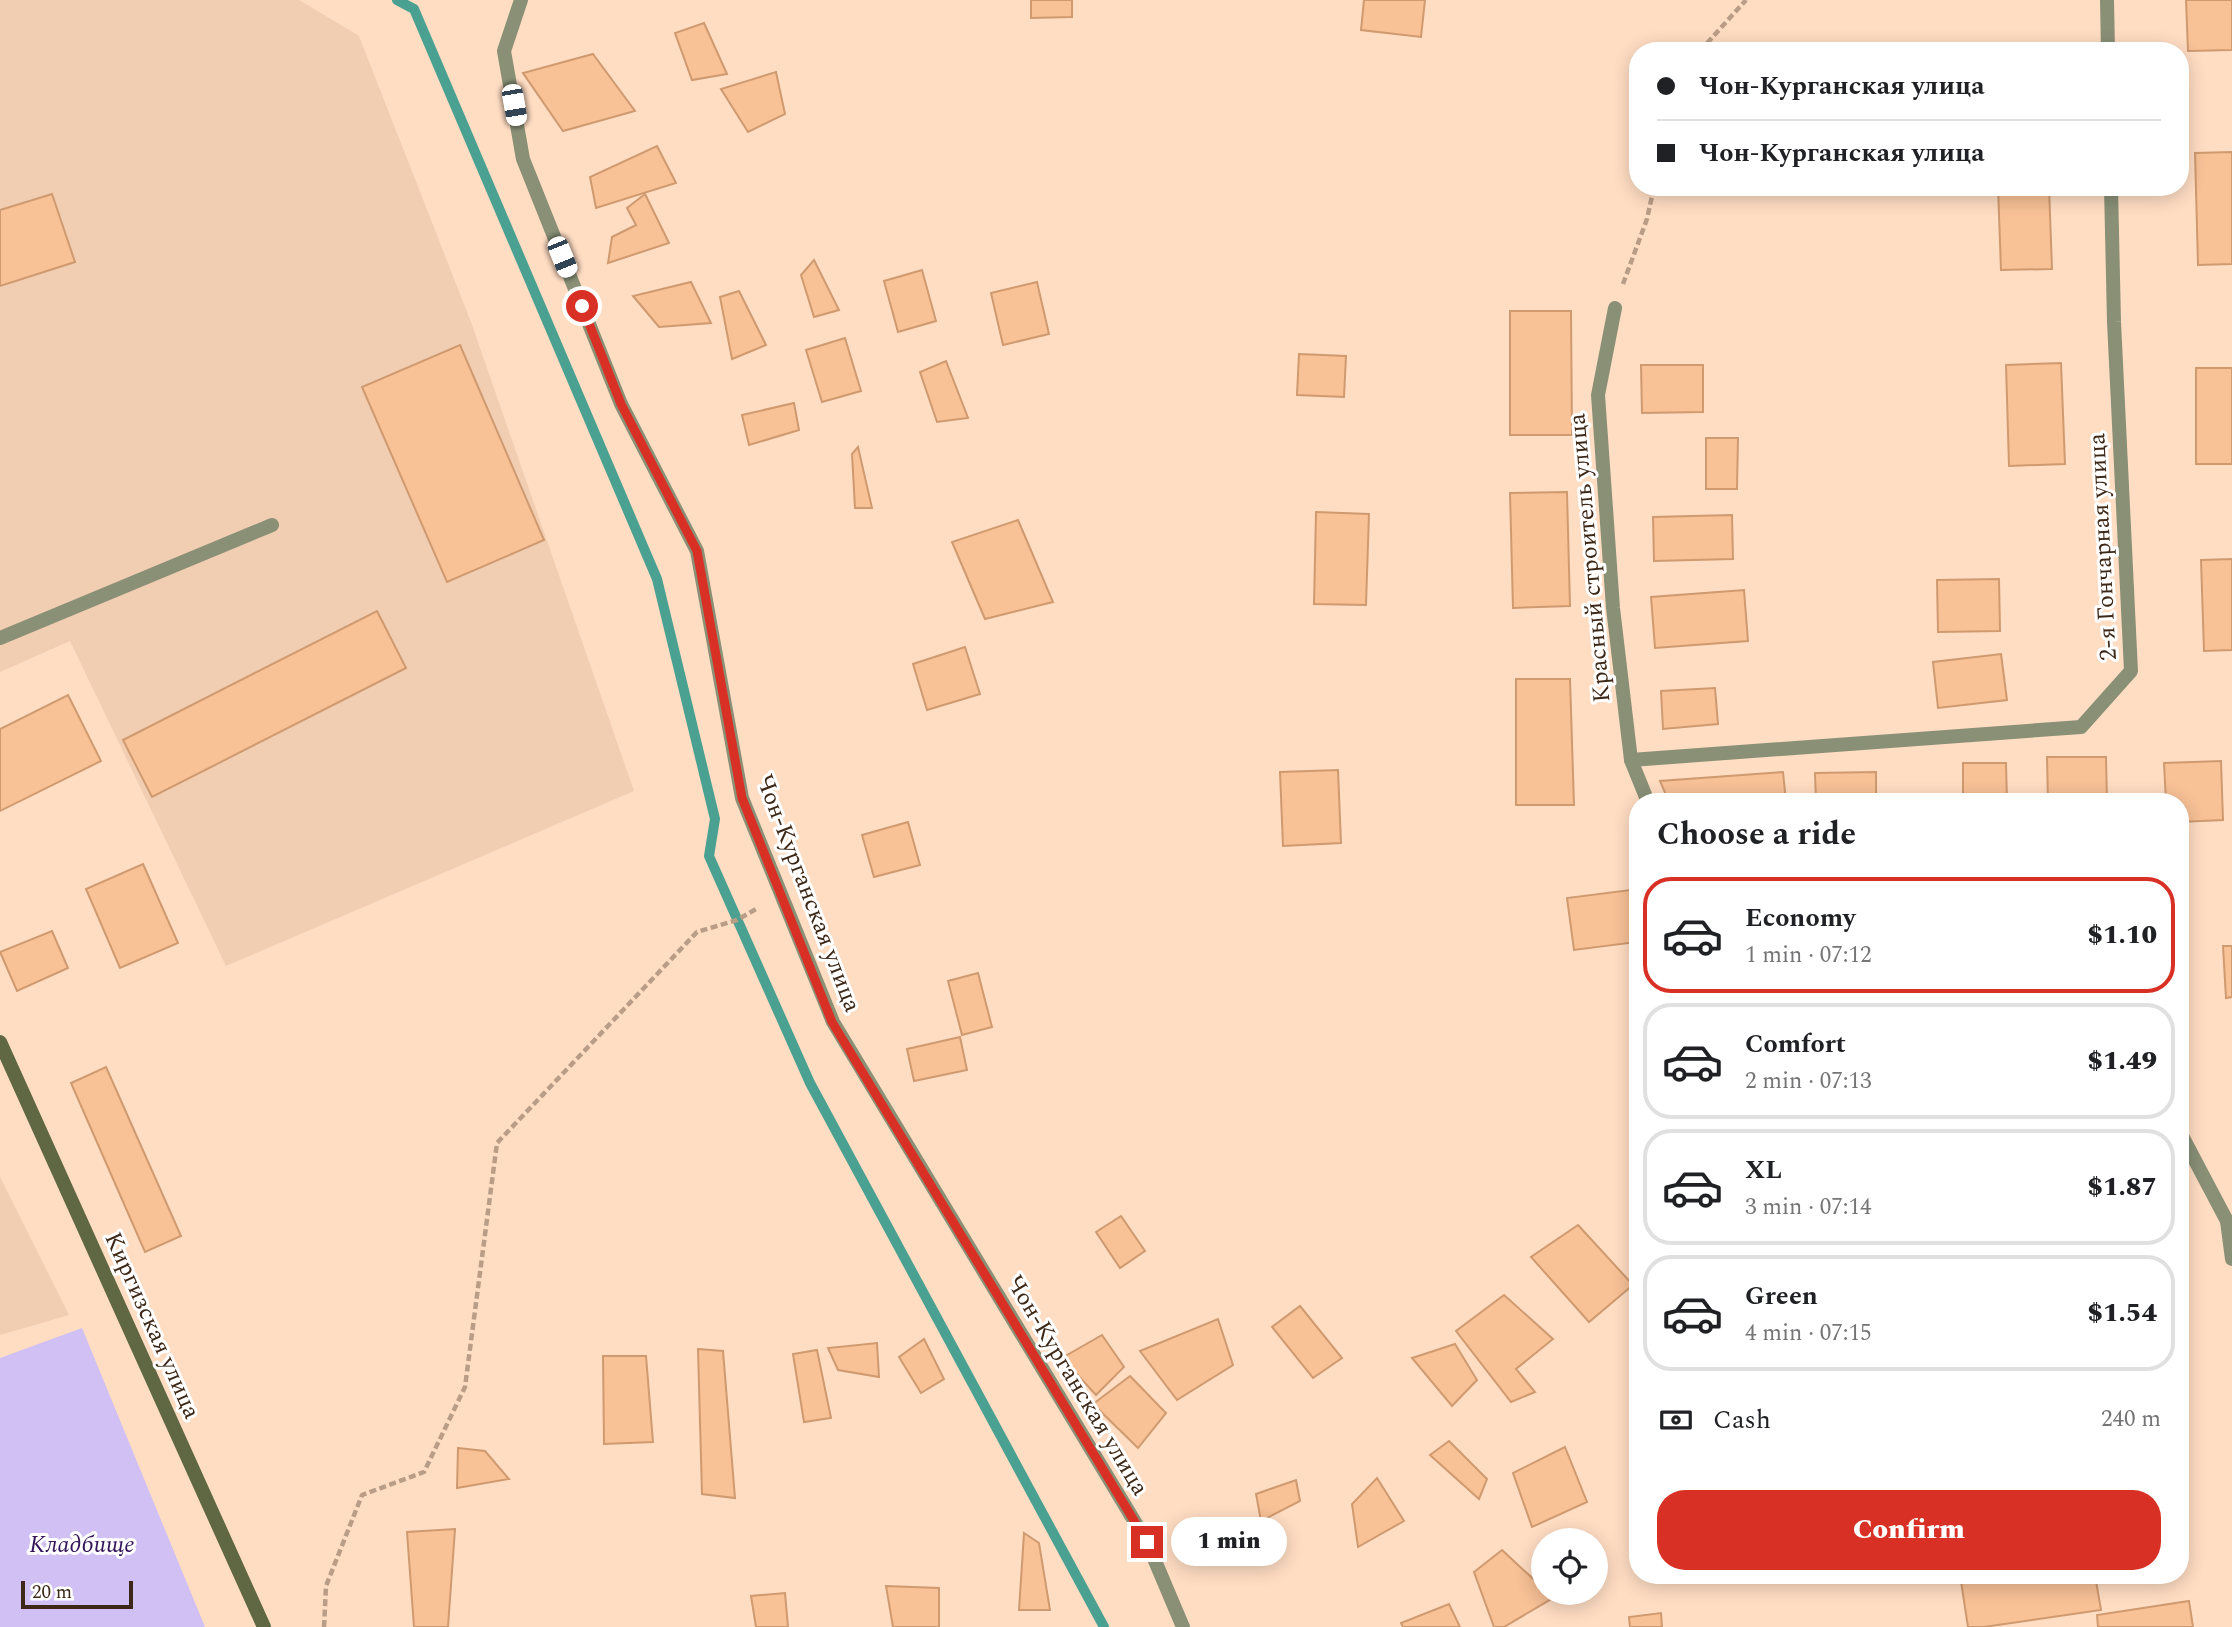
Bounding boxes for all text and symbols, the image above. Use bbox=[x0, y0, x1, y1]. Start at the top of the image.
text: Чон-Курганская улица bbox=[1699, 66, 1985, 106]
car bbox=[501, 82, 528, 128]
text: Чон-Курганская улица bbox=[1699, 133, 1985, 173]
car bbox=[545, 234, 580, 280]
route start bbox=[566, 290, 598, 322]
street label: Красный строитель улица bbox=[1559, 412, 1621, 704]
street label: 2-я Гончарная улица bbox=[2079, 432, 2127, 662]
street label: Чон-Курганская улица bbox=[746, 769, 870, 1018]
text: Choose a ride bbox=[1657, 810, 1856, 859]
text: Economy bbox=[1745, 898, 1855, 938]
icon: car bbox=[1661, 904, 1724, 967]
text: $1.10 bbox=[2087, 915, 2157, 955]
text: 1 min · 07:12 bbox=[1745, 938, 1872, 973]
text: Comfort bbox=[1745, 1024, 1846, 1064]
icon: car bbox=[1661, 1030, 1724, 1093]
text: $1.49 bbox=[2087, 1041, 2157, 1081]
text: 2 min · 07:13 bbox=[1745, 1064, 1872, 1099]
text: XL bbox=[1745, 1150, 1782, 1190]
icon: car bbox=[1661, 1156, 1724, 1219]
text: $1.87 bbox=[2087, 1167, 2157, 1207]
text: 3 min · 07:14 bbox=[1745, 1190, 1872, 1225]
street label: Киргизская улица bbox=[95, 1226, 210, 1425]
street label: Чон-Курганская улица bbox=[997, 1268, 1158, 1503]
text: Green bbox=[1745, 1276, 1818, 1316]
icon: car bbox=[1661, 1282, 1724, 1345]
text: $1.54 bbox=[2087, 1293, 2157, 1333]
text: 4 min · 07:15 bbox=[1745, 1316, 1872, 1351]
text: Cash bbox=[1713, 1400, 1771, 1440]
icon: cash bbox=[1657, 1401, 1695, 1439]
text: 240 m bbox=[2101, 1402, 2161, 1437]
button: Confirm bbox=[1657, 1490, 2161, 1570]
callout: 1 min bbox=[1172, 1518, 1287, 1566]
text: 1 min bbox=[1197, 1524, 1261, 1559]
route end bbox=[1131, 1526, 1163, 1558]
park label: Кладбище bbox=[29, 1527, 135, 1563]
map controls bbox=[1531, 1528, 1608, 1605]
button: locate bbox=[1531, 1528, 1608, 1605]
scale bar bbox=[21, 1578, 133, 1610]
text: 20 m bbox=[32, 1578, 72, 1607]

